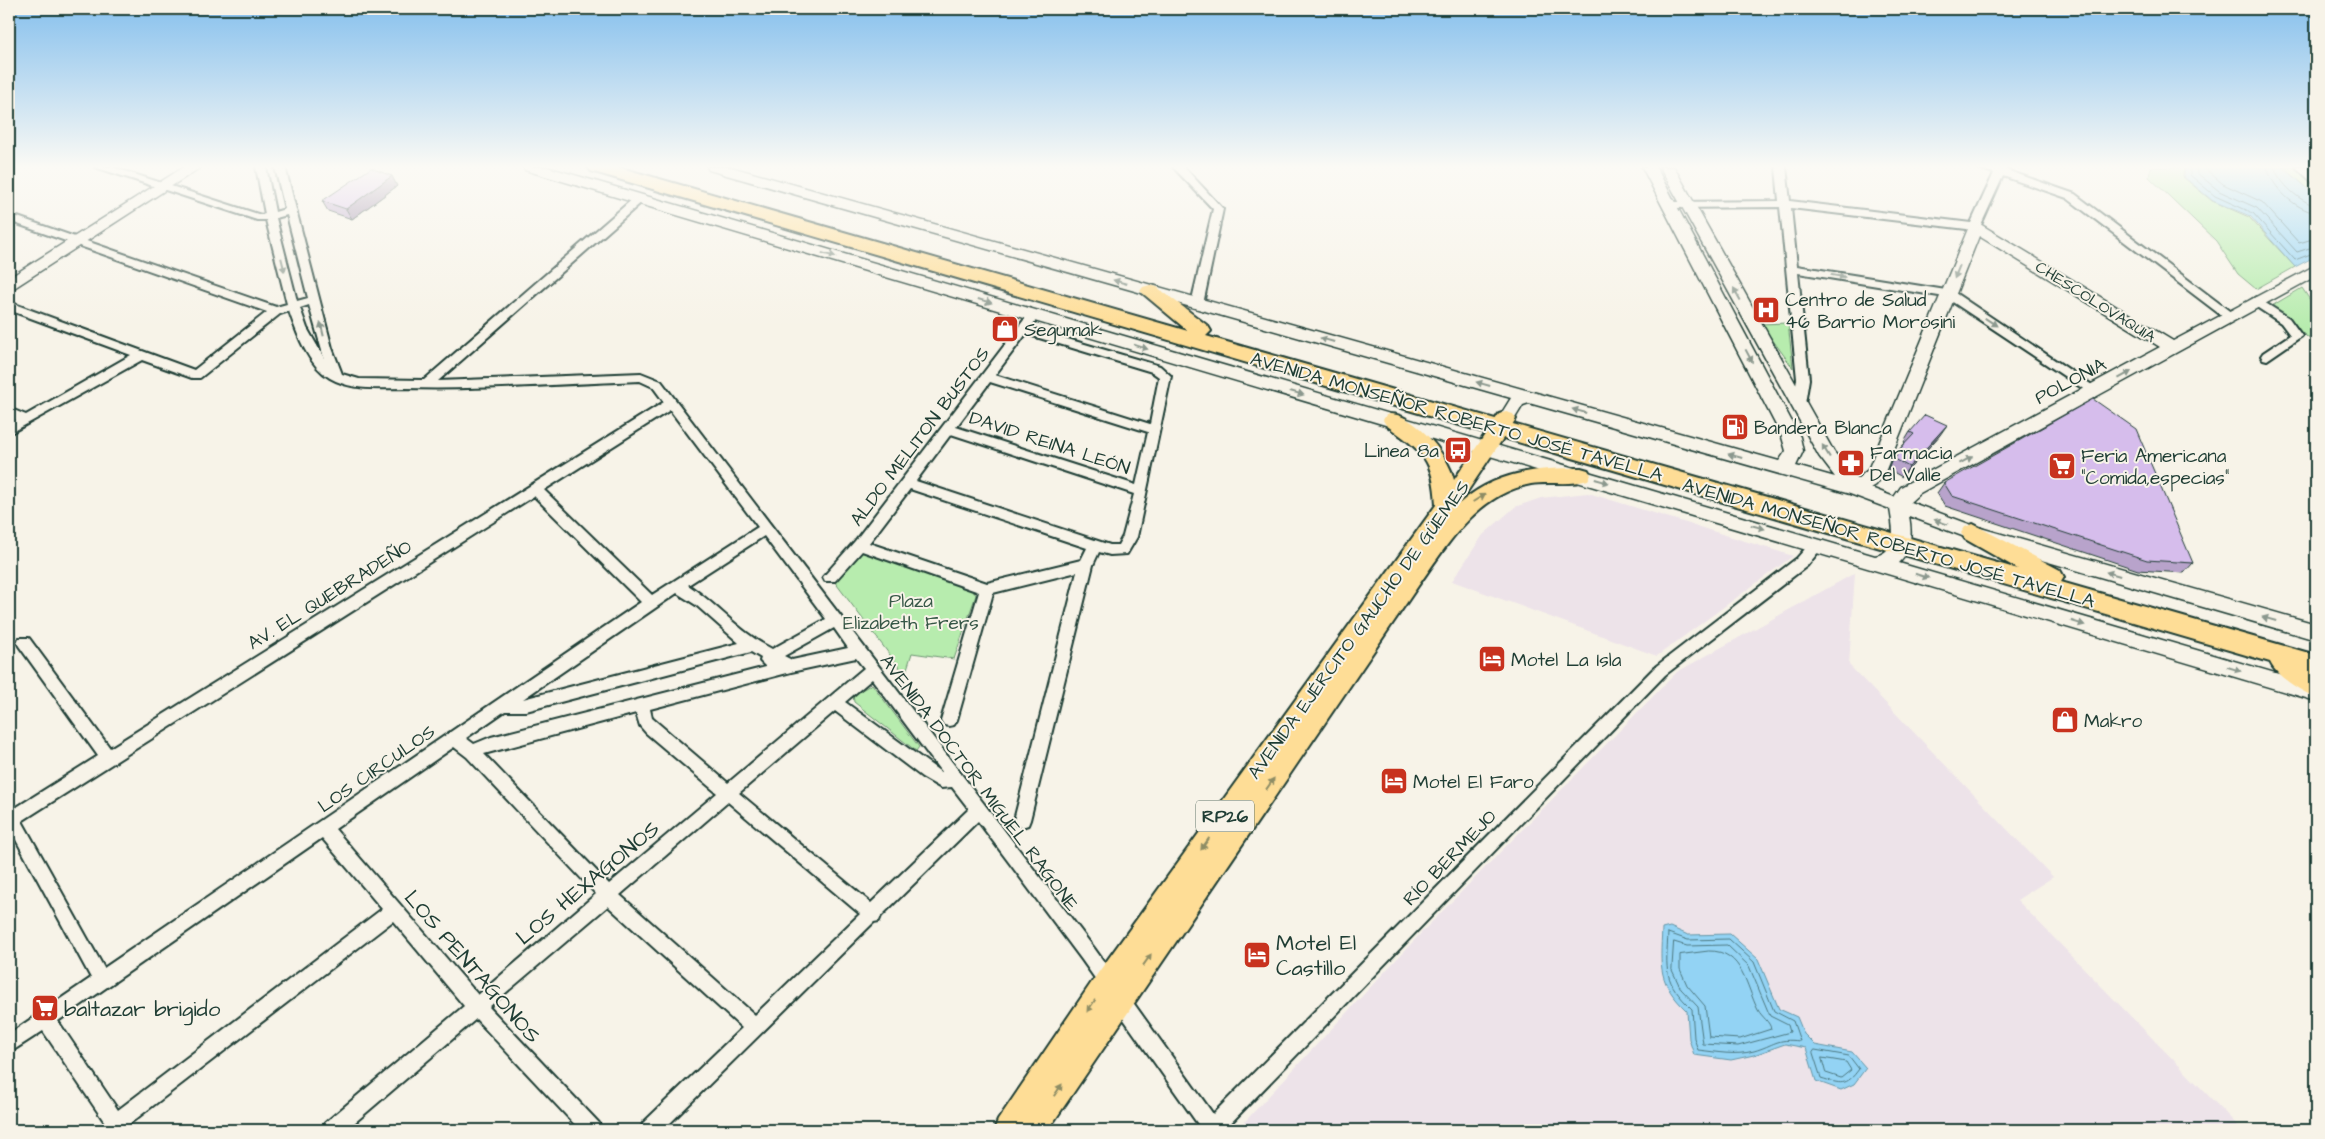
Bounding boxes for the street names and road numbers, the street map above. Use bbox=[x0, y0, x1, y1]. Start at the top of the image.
street label: CHESCOLOVAQUIA bbox=[2031, 256, 2160, 348]
street label: ALDO MELITON BUSTOS bbox=[844, 342, 997, 532]
street label: AVENIDA MONSEÑOR ROBERTO JOSÉ TAVELLA bbox=[1247, 345, 1666, 489]
street label: POLONIA bbox=[2030, 351, 2111, 411]
street label: DAVID REINA LEÓN bbox=[966, 405, 1133, 482]
street label: AVENIDA MONSEÑOR ROBERTO JOSÉ TAVELLA bbox=[1679, 471, 2098, 615]
street label: AVENIDA EJÉRCITO GAUCHO DE GÜEMES bbox=[1241, 475, 1477, 785]
street label: AV. EL QUEBRADEÑO bbox=[242, 534, 417, 657]
street label: AVENIDA DOCTOR MIGUEL RAGONE bbox=[873, 649, 1085, 917]
street label: LOS CIRCULOS bbox=[313, 719, 441, 820]
road number: RP26 bbox=[1196, 800, 1254, 831]
street label: RÍO BERMEJO bbox=[1397, 804, 1503, 912]
street label: LOS HEXAGONOS bbox=[509, 814, 667, 953]
street label: LOS PENTAGONOS bbox=[396, 884, 547, 1050]

